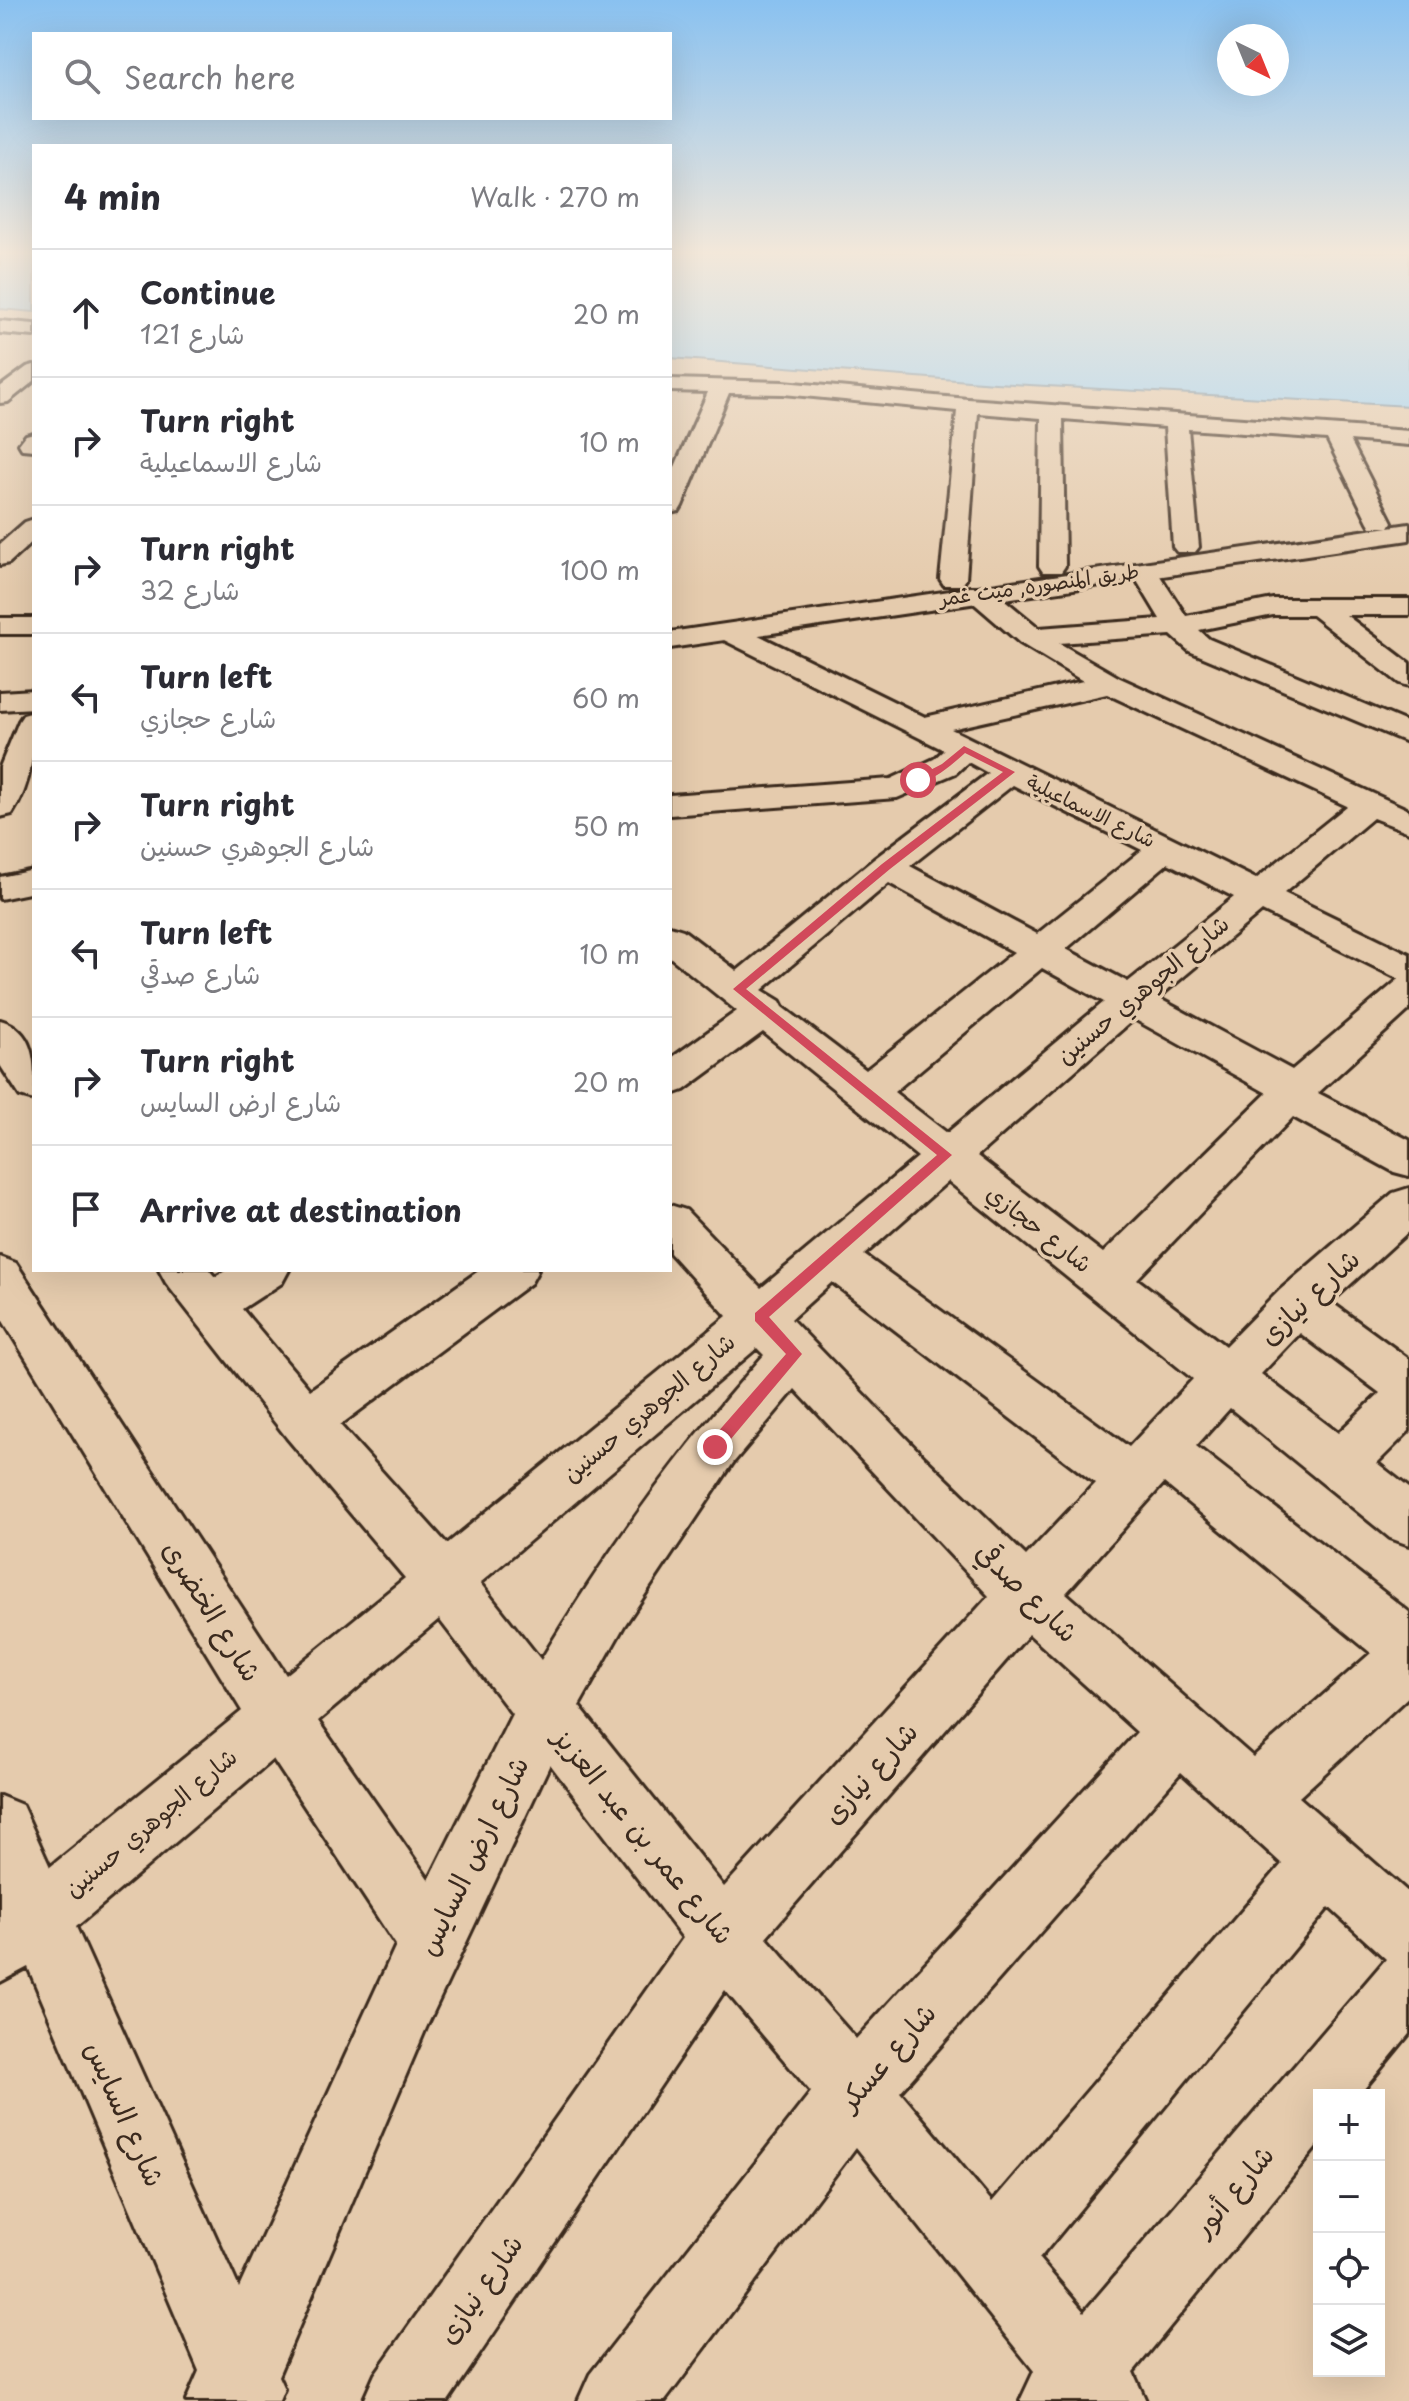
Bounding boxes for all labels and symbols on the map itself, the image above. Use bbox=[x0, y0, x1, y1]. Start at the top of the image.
north arrow bbox=[1217, 24, 1289, 96]
street label: طريق المنصوره, ميت غمر bbox=[935, 555, 1141, 613]
route start bbox=[900, 762, 936, 798]
street label: شارع الاسماعيلية bbox=[1022, 766, 1161, 854]
street label: شارع الجوهري حسنين bbox=[1047, 905, 1237, 1073]
street label: شارع حجازي bbox=[979, 1175, 1101, 1281]
street label: شارع نيازى bbox=[1247, 1237, 1369, 1354]
street label: شارع الجوهري حسنين bbox=[553, 1323, 743, 1491]
route end bbox=[697, 1429, 733, 1465]
street label: شارع صدقي bbox=[966, 1530, 1090, 1652]
street label: شارع الخضرى bbox=[153, 1531, 274, 1689]
street label: شارع نيازى bbox=[811, 1711, 927, 1833]
street label: شارع عمر بن عبد العزيز bbox=[543, 1716, 746, 1953]
street label: شارع الجوهري حسنين bbox=[55, 1738, 245, 1906]
street label: شارع ارض السايس bbox=[405, 1748, 539, 1962]
street label: شارع عسكر bbox=[825, 1992, 945, 2121]
street label: شارع السايس bbox=[75, 2034, 178, 2193]
street label: شارع أنور bbox=[1180, 2134, 1283, 2246]
street label: شارع نيازى bbox=[425, 2224, 532, 2352]

